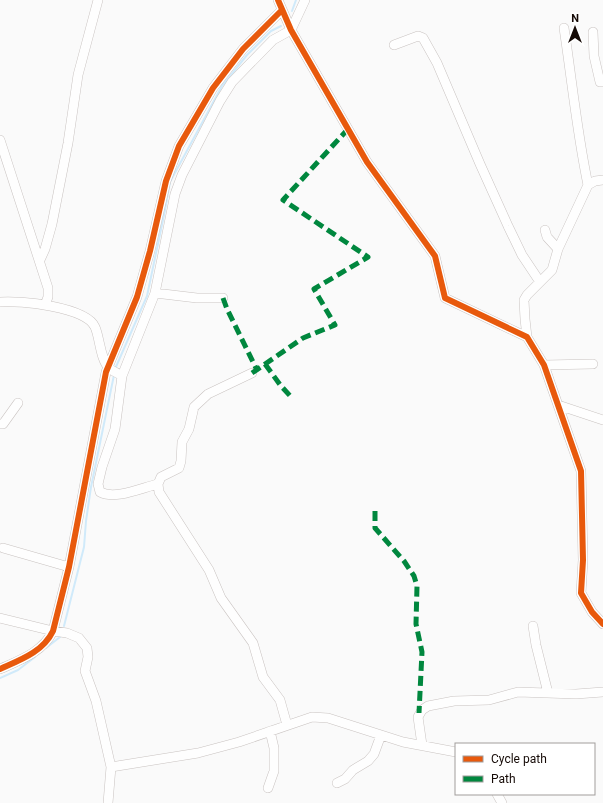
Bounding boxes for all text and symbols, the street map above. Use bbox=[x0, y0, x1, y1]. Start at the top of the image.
north arrow bbox=[555, 8, 595, 48]
text: N bbox=[571, 12, 579, 25]
legend bbox=[455, 743, 595, 795]
text: Cycle path bbox=[491, 752, 547, 766]
text: Path bbox=[491, 772, 516, 786]

